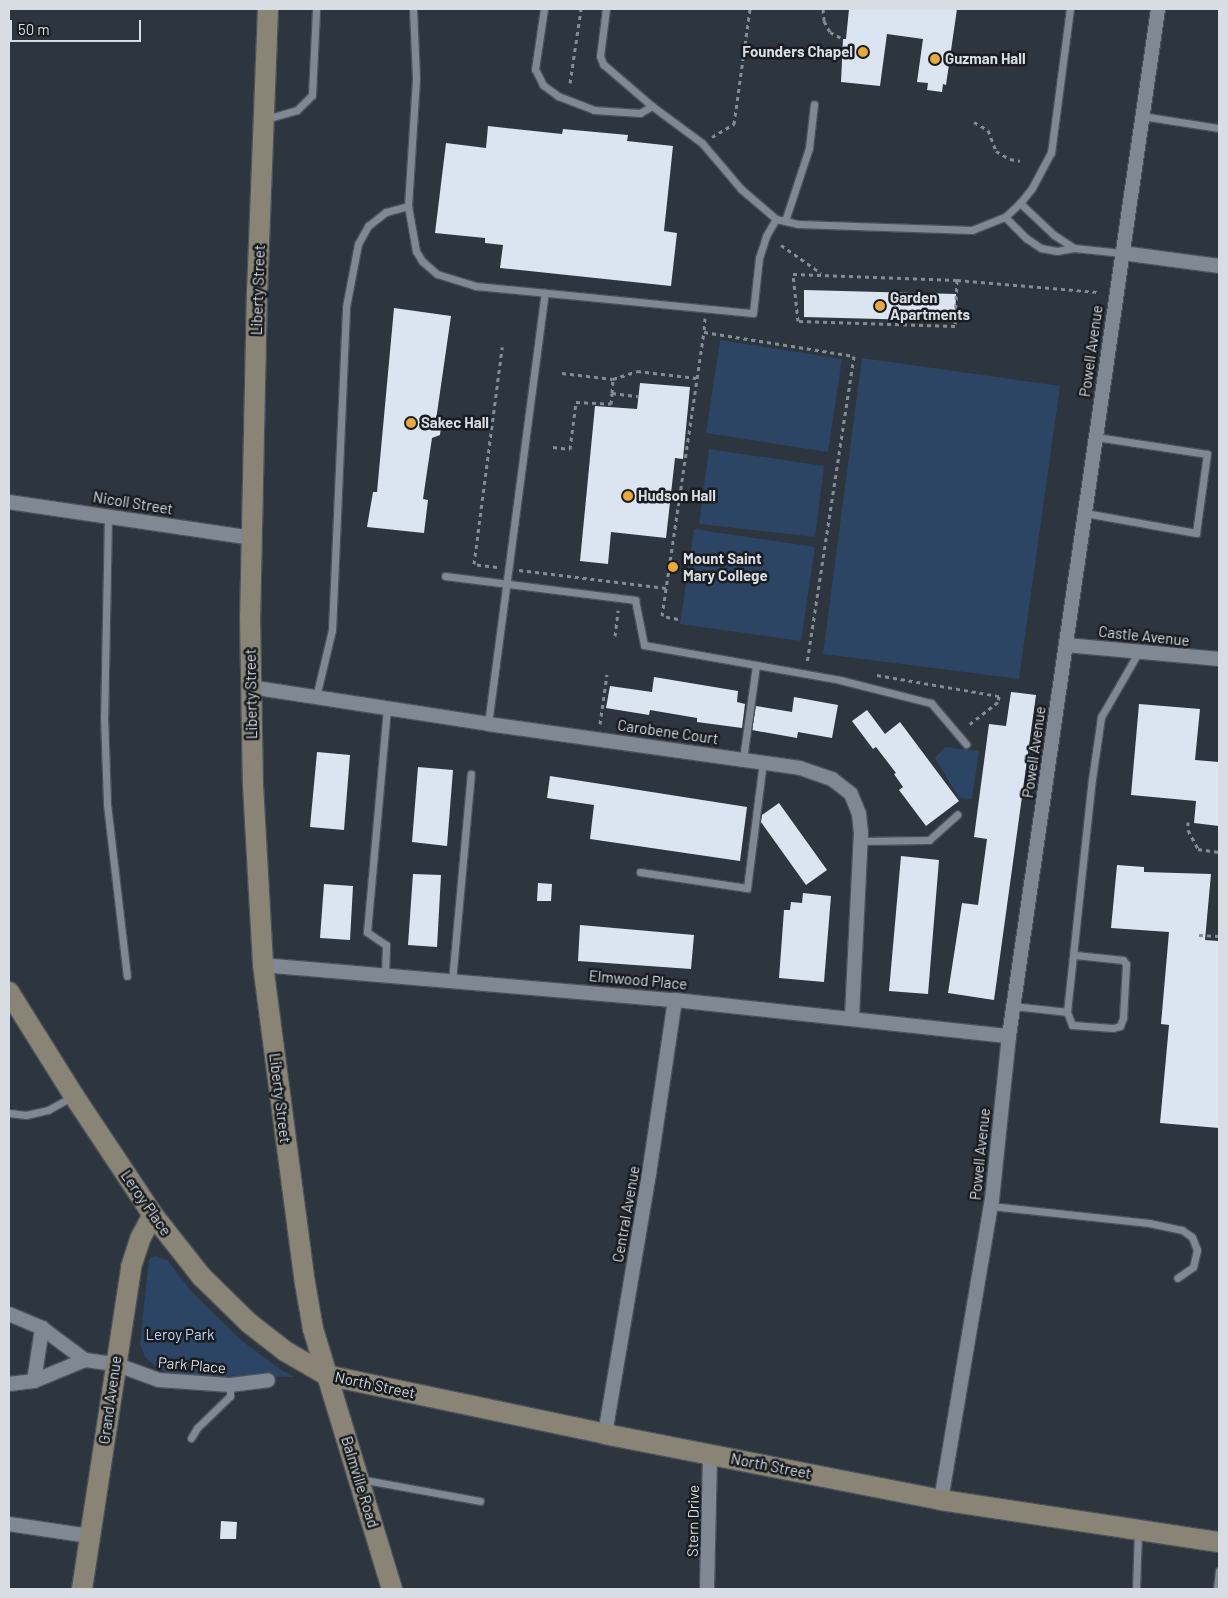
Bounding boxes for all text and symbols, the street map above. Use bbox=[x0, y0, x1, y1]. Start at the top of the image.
scale bar bbox=[12, 10, 144, 42]
text: 50 m bbox=[18, 20, 50, 38]
place label: Founders Chapel bbox=[742, 43, 853, 61]
marker: Founders Chapel bbox=[857, 46, 869, 58]
place label: Guzman Hall bbox=[945, 50, 1026, 68]
marker: Guzman Hall bbox=[929, 53, 941, 65]
street label: Liberty Street bbox=[247, 245, 269, 335]
place label: Garden Apartments bbox=[890, 288, 970, 323]
marker: Garden Apartments bbox=[874, 300, 886, 312]
street label: Powell Avenue bbox=[1076, 304, 1106, 398]
place label: Sakec Hall bbox=[421, 414, 489, 432]
marker: Sakec Hall bbox=[405, 417, 417, 429]
place label: Hudson Hall bbox=[638, 487, 716, 505]
street label: Nicoll Street bbox=[92, 488, 174, 518]
marker: Hudson Hall bbox=[622, 490, 634, 502]
place label: Mount Saint Mary College bbox=[683, 549, 768, 584]
marker: Mount Saint Mary College bbox=[667, 561, 679, 573]
street label: Castle Avenue bbox=[1098, 622, 1190, 650]
street label: Liberty Street bbox=[241, 649, 261, 739]
street label: Powell Avenue bbox=[1019, 705, 1049, 799]
street label: Carobene Court bbox=[616, 716, 720, 748]
street label: Elmwood Place bbox=[588, 967, 688, 993]
street label: Liberty Street bbox=[266, 1052, 294, 1144]
street label: Powell Avenue bbox=[966, 1107, 994, 1201]
street label: Central Avenue bbox=[609, 1164, 643, 1264]
street label: Leroy Place bbox=[117, 1167, 175, 1239]
park label: Leroy Park bbox=[145, 1326, 215, 1344]
street label: Park Place bbox=[157, 1353, 227, 1377]
street label: Grand Avenue bbox=[95, 1355, 125, 1445]
street label: North Street bbox=[333, 1368, 417, 1402]
street label: Balmville Road bbox=[338, 1434, 382, 1530]
street label: North Street bbox=[729, 1449, 813, 1483]
street label: Stern Drive bbox=[683, 1485, 703, 1557]

